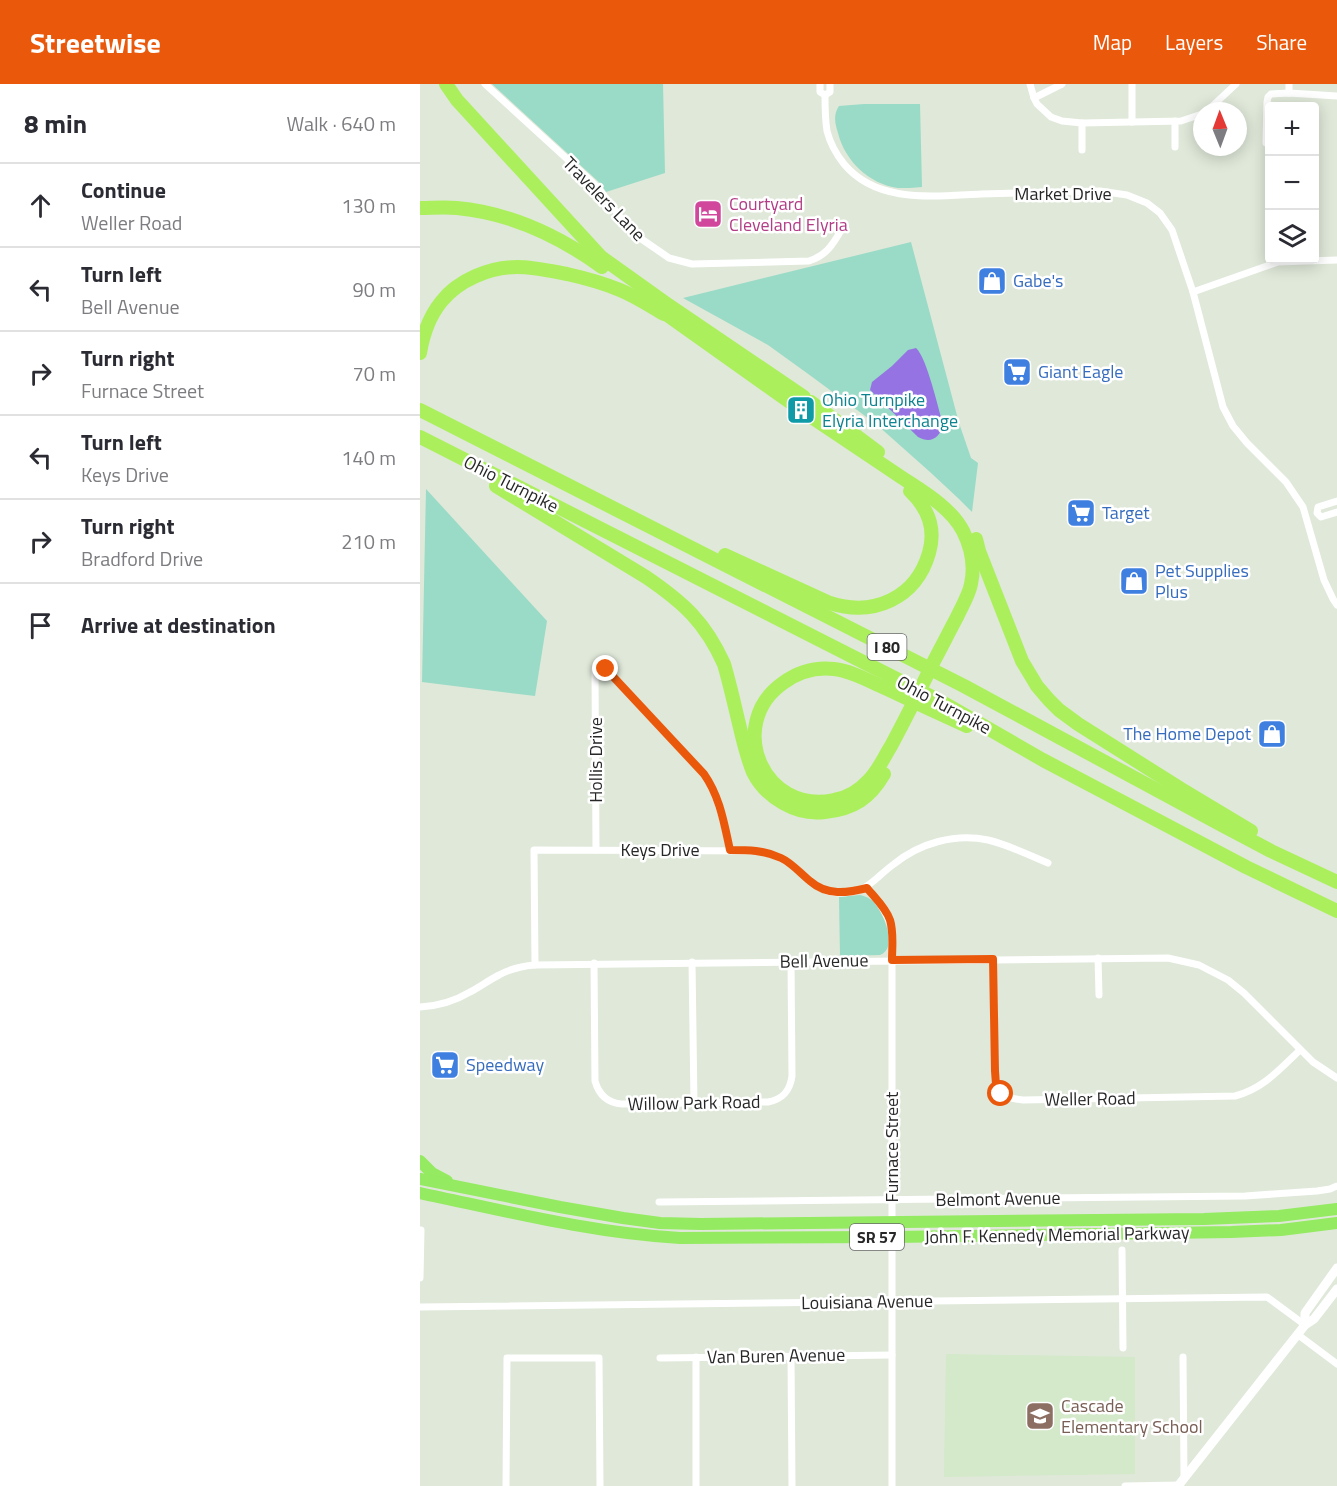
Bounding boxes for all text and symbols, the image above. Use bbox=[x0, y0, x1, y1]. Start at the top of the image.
text: Streetwise bbox=[30, 21, 161, 64]
text: Map bbox=[1093, 26, 1132, 58]
text: Layers bbox=[1165, 26, 1223, 58]
text: Share bbox=[1256, 26, 1307, 58]
north arrow bbox=[1193, 102, 1247, 156]
map controls bbox=[1265, 102, 1319, 264]
button: + bbox=[1265, 102, 1319, 156]
text: 8 min bbox=[24, 104, 87, 143]
text: Walk · 640 m bbox=[287, 108, 396, 139]
street label: Travelers Lane bbox=[557, 150, 652, 247]
button: − bbox=[1265, 156, 1319, 210]
text: Continue bbox=[81, 173, 166, 207]
street label: Market Drive bbox=[1014, 180, 1112, 207]
icon: ahead bbox=[24, 189, 57, 222]
text: 130 m bbox=[341, 190, 396, 221]
place label: Courtyard Cleveland Elyria bbox=[729, 190, 848, 238]
hotel icon: Courtyard Cleveland Elyria bbox=[692, 198, 724, 230]
text: Weller Road bbox=[81, 207, 182, 238]
button: layers bbox=[1265, 210, 1319, 264]
text: Turn left bbox=[81, 257, 162, 291]
shop icon: Gabe's bbox=[976, 265, 1008, 297]
place label: Gabe's bbox=[1013, 267, 1063, 294]
icon: left bbox=[24, 273, 57, 306]
text: 90 m bbox=[352, 274, 396, 305]
text: Bell Avenue bbox=[81, 291, 180, 322]
text: Turn right bbox=[81, 341, 175, 375]
supermarket icon: Giant Eagle bbox=[1001, 356, 1033, 388]
icon: right bbox=[24, 357, 57, 390]
text: 70 m bbox=[352, 358, 396, 389]
place label: Giant Eagle bbox=[1038, 358, 1123, 385]
text: Furnace Street bbox=[81, 375, 204, 406]
place label: Ohio Turnpike Elyria Interchange bbox=[822, 386, 958, 434]
building icon: Ohio Turnpike Elyria Interchange bbox=[785, 394, 817, 426]
text: Turn left bbox=[81, 425, 162, 459]
icon: left bbox=[24, 441, 57, 474]
text: 140 m bbox=[341, 442, 396, 473]
street label: Ohio Turnpike bbox=[459, 448, 563, 519]
text: Keys Drive bbox=[81, 459, 169, 490]
supermarket icon: Target bbox=[1065, 497, 1097, 529]
place label: Target bbox=[1102, 499, 1150, 526]
text: Turn right bbox=[81, 509, 175, 543]
icon: right bbox=[24, 525, 57, 558]
text: 210 m bbox=[341, 526, 396, 557]
text: Bradford Drive bbox=[81, 543, 203, 574]
place label: Pet Supplies Plus bbox=[1155, 557, 1249, 605]
shop icon: Pet Supplies Plus bbox=[1118, 565, 1150, 597]
text: Arrive at destination bbox=[81, 608, 276, 642]
icon: arrive bbox=[24, 609, 57, 642]
road number: I 80 bbox=[868, 634, 906, 660]
route end bbox=[592, 655, 618, 681]
street label: Ohio Turnpike bbox=[892, 668, 996, 741]
street label: Hollis Drive bbox=[582, 717, 609, 803]
shop icon: The Home Depot bbox=[1256, 718, 1288, 750]
place label: The Home Depot bbox=[1123, 720, 1252, 747]
street label: Keys Drive bbox=[620, 836, 700, 863]
street label: Bell Avenue bbox=[779, 946, 869, 975]
supermarket icon: Speedway bbox=[429, 1049, 461, 1081]
place label: Speedway bbox=[466, 1051, 544, 1078]
route start bbox=[987, 1080, 1013, 1106]
street label: Weller Road bbox=[1044, 1084, 1136, 1113]
street label: Willow Park Road bbox=[627, 1088, 761, 1117]
street label: Furnace Street bbox=[878, 1091, 905, 1202]
street label: Belmont Avenue bbox=[935, 1184, 1061, 1213]
street label: John F. Kennedy Memorial Parkway bbox=[924, 1219, 1190, 1250]
road number: SR 57 bbox=[850, 1224, 904, 1250]
street label: Louisiana Avenue bbox=[801, 1287, 933, 1316]
street label: Van Buren Avenue bbox=[707, 1341, 845, 1370]
place label: Cascade Elementary School bbox=[1061, 1392, 1203, 1440]
school or university icon: Cascade Elementary School bbox=[1024, 1400, 1056, 1432]

